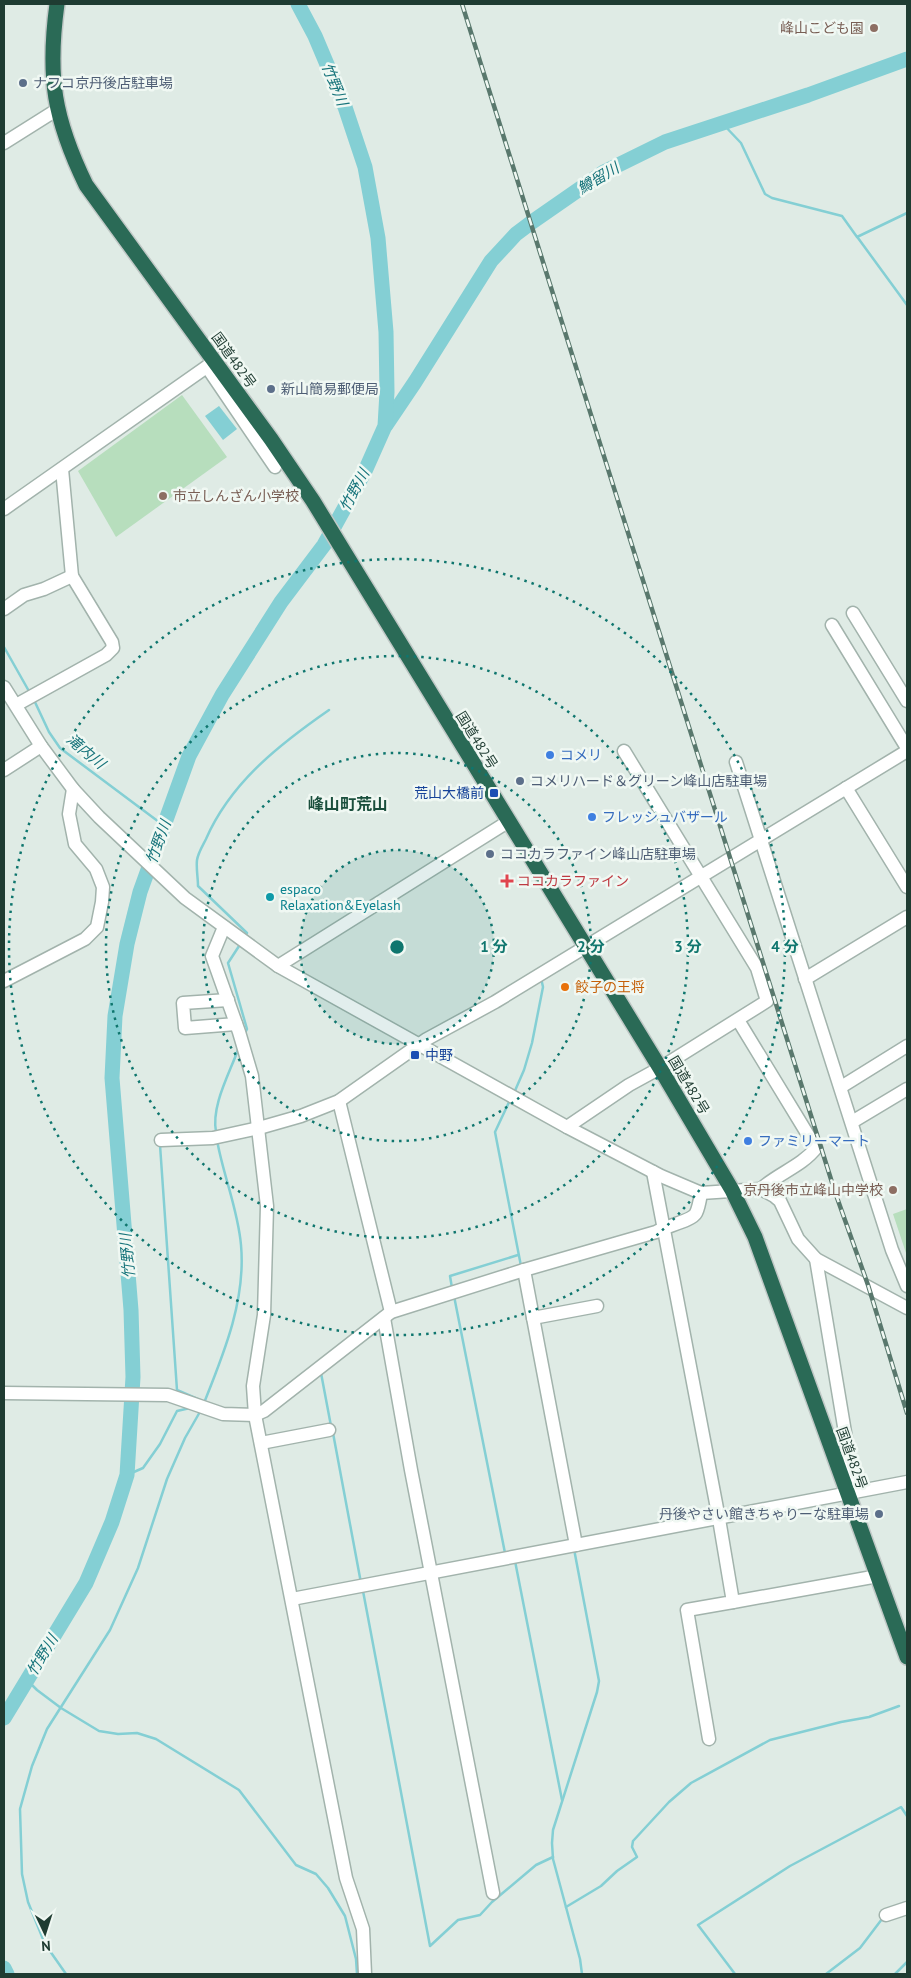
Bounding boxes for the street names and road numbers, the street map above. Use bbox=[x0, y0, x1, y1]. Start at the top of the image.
street label: 国道482号 bbox=[208, 328, 260, 392]
street label: 国道482号 bbox=[452, 708, 502, 772]
street label: 国道482号 bbox=[665, 1053, 713, 1117]
street label: 国道482号 bbox=[832, 1424, 872, 1492]

